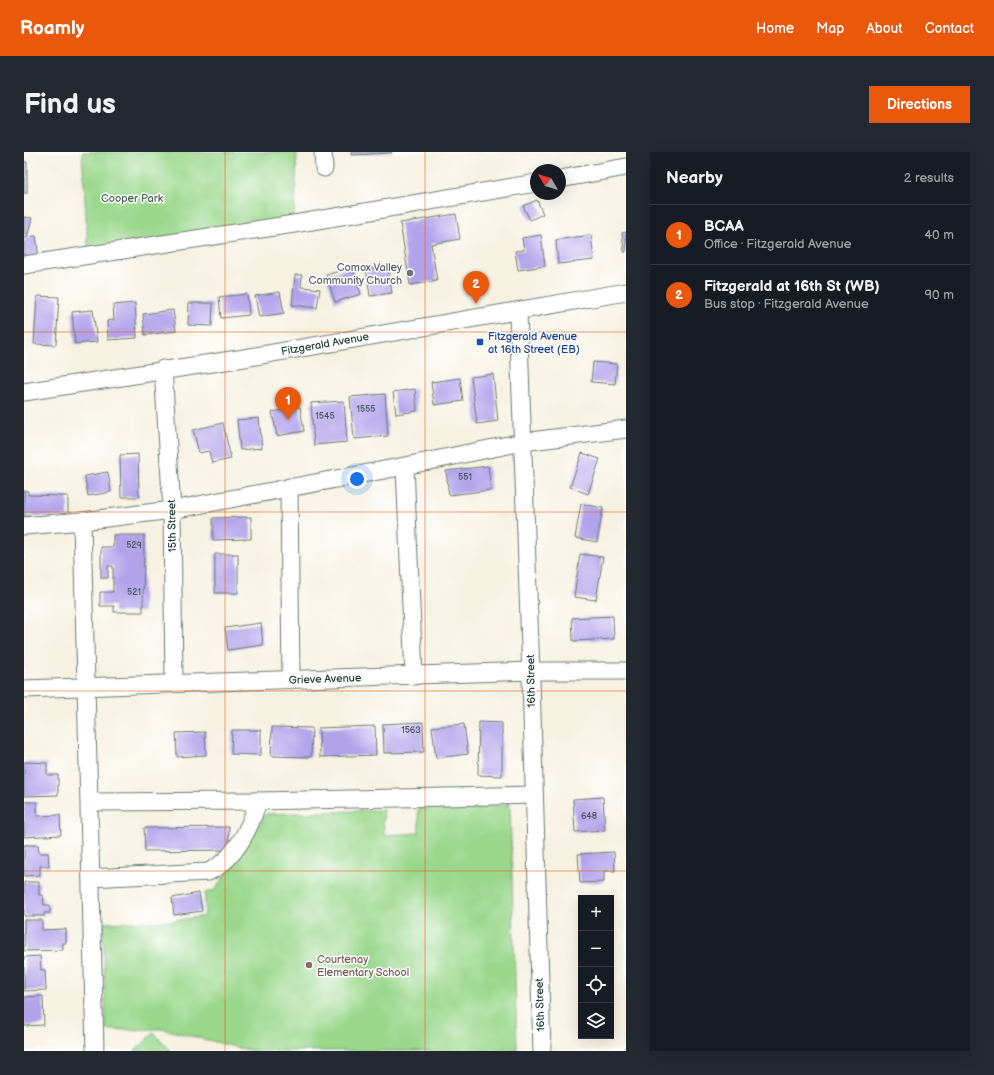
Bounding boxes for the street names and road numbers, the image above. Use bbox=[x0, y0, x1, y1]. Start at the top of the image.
street label: Fitzgerald Avenue bbox=[280, 330, 370, 358]
street label: 15th Street bbox=[165, 499, 179, 553]
street label: 16th Street bbox=[524, 654, 538, 708]
street label: Grieve Avenue bbox=[288, 671, 362, 687]
street label: 16th Street bbox=[533, 977, 547, 1032]

